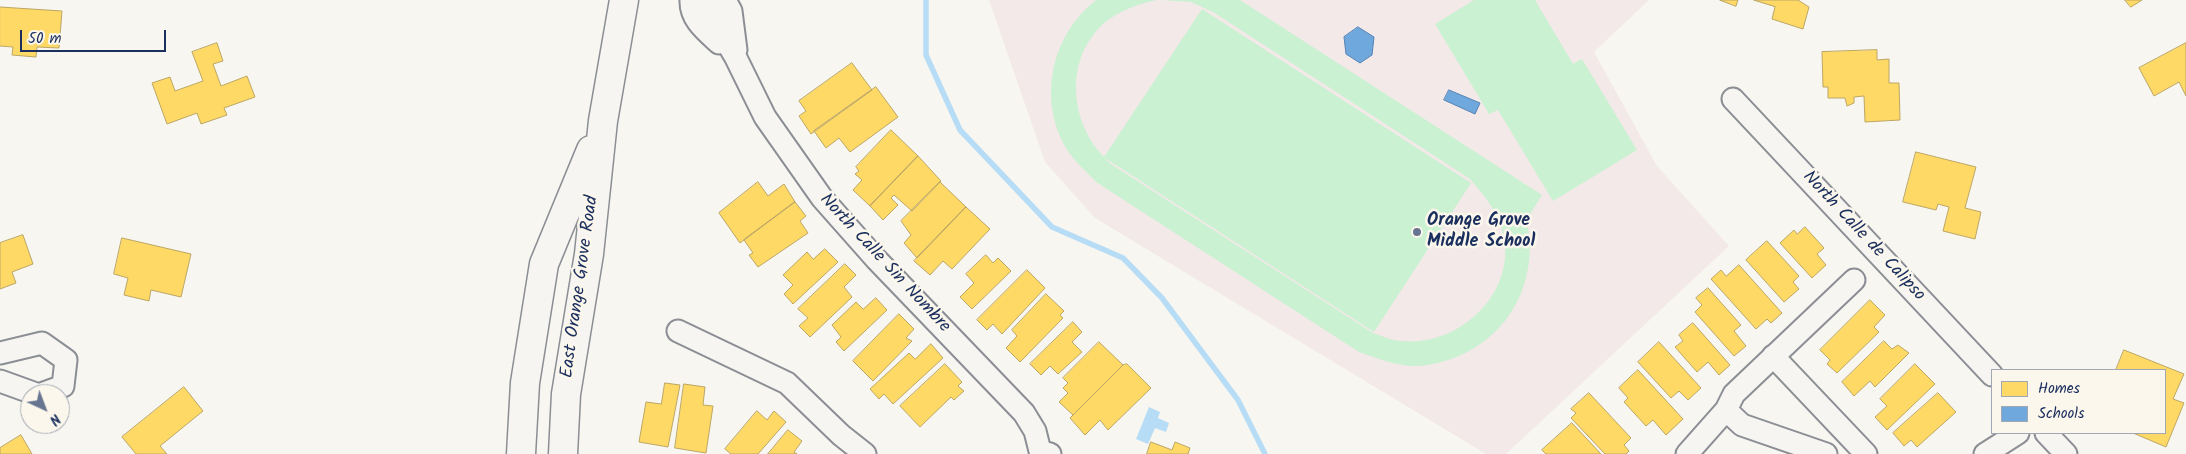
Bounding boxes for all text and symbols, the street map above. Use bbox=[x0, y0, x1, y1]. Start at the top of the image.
scale bar bbox=[22, 20, 169, 52]
text: 50 m bbox=[28, 27, 62, 51]
street label: North Calle de Calipso bbox=[1797, 167, 1929, 307]
street label: North Calle Sin Nombre bbox=[814, 190, 954, 338]
street label: East Orange Grove Road bbox=[558, 194, 604, 380]
place label: Orange Grove Middle School bbox=[1427, 211, 1535, 253]
marker: Orange Grove Middle School bbox=[1411, 226, 1423, 238]
legend bbox=[1991, 369, 2166, 434]
text: Homes bbox=[2038, 377, 2080, 401]
north arrow bbox=[20, 384, 70, 434]
text: Schools bbox=[2038, 402, 2084, 426]
text: N bbox=[44, 408, 65, 430]

